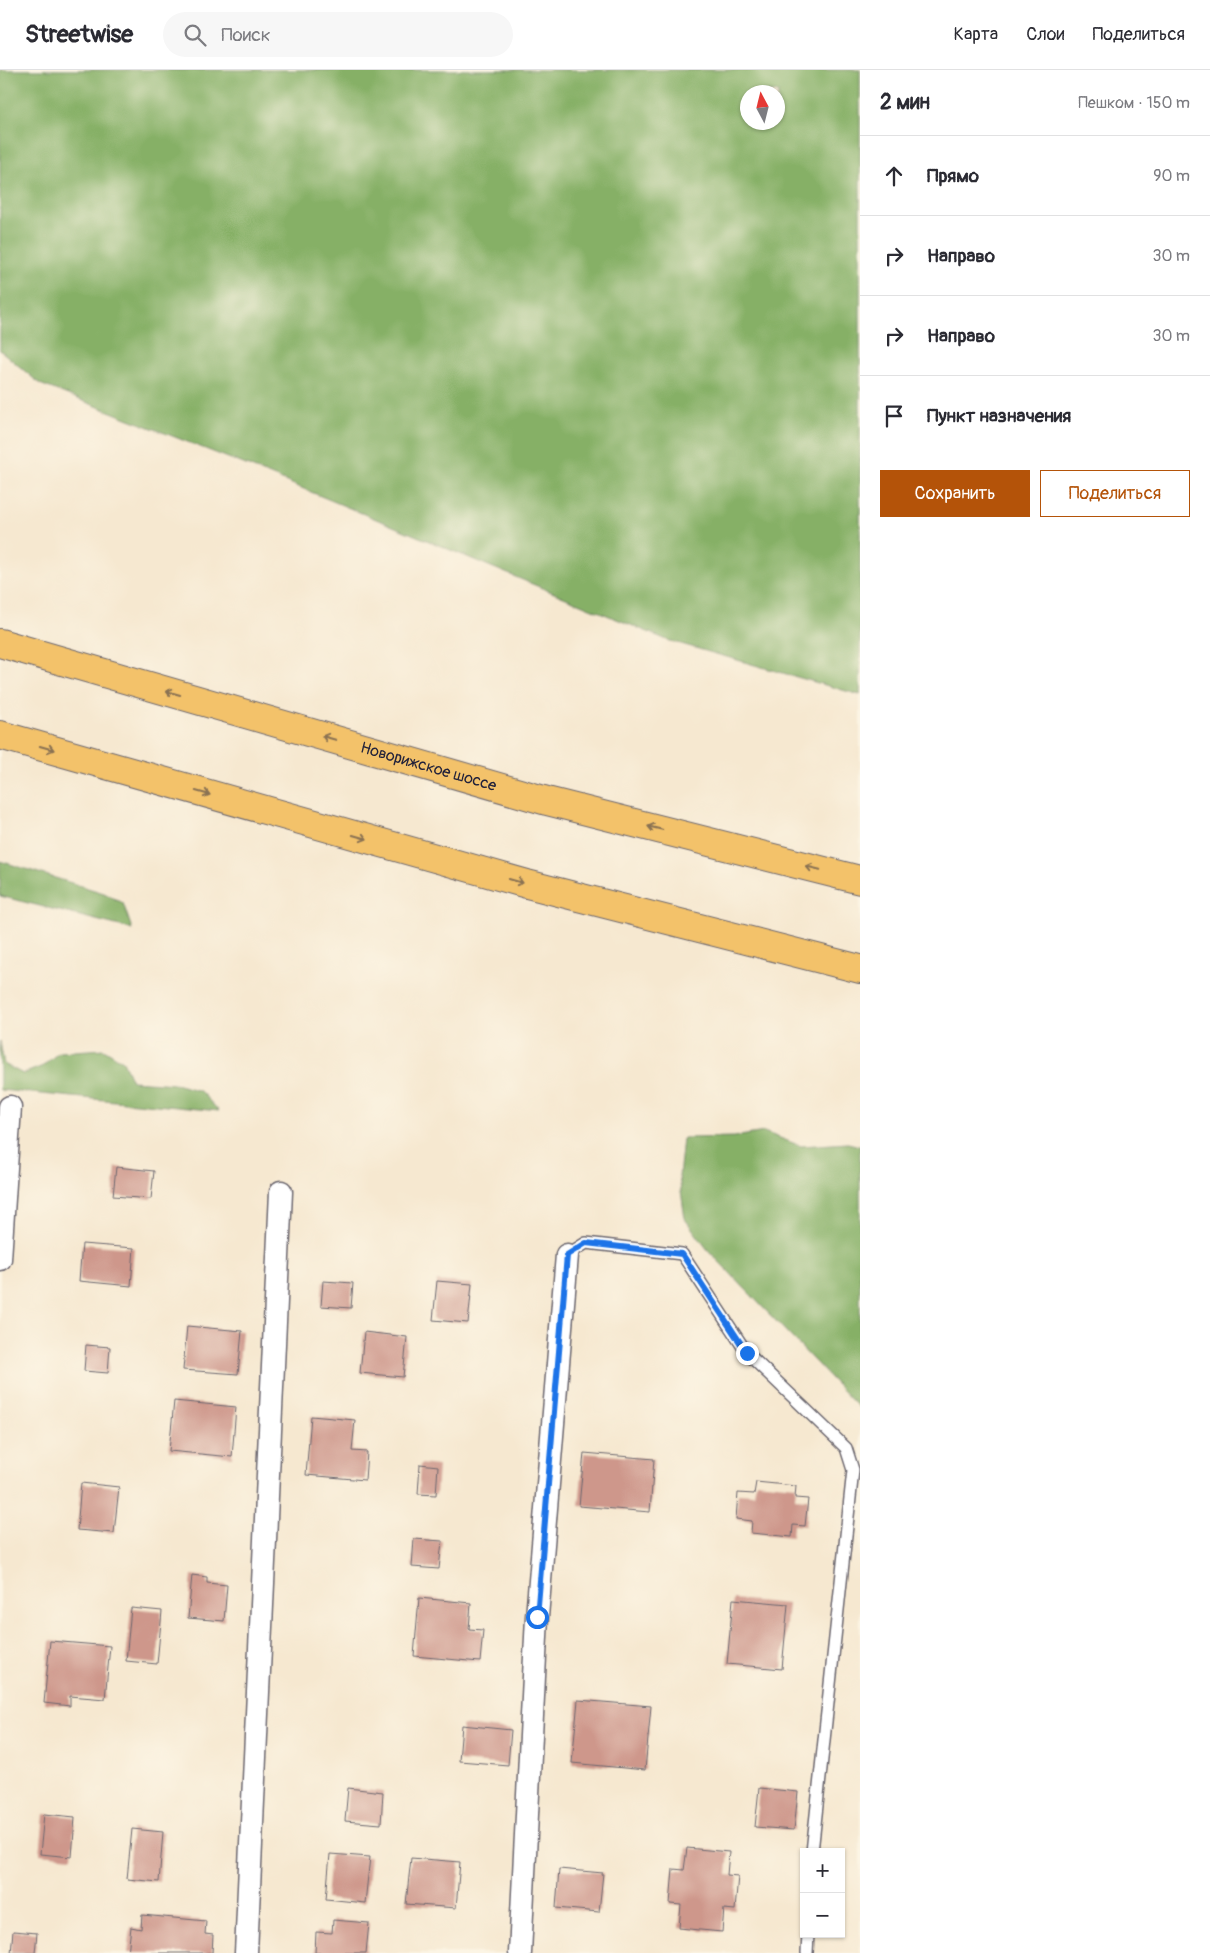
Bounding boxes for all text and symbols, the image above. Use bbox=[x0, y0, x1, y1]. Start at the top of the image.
search box bbox=[163, 12, 513, 57]
text: Streetwise bbox=[25, 20, 133, 49]
icon: search bbox=[181, 21, 209, 49]
text: Поиск bbox=[221, 23, 271, 47]
text: Карта bbox=[954, 23, 998, 46]
text: Слои bbox=[1026, 23, 1064, 46]
text: Поделиться bbox=[1092, 23, 1185, 46]
north arrow bbox=[740, 85, 785, 130]
text: 2 мин bbox=[880, 89, 930, 116]
text: Пешком · 150 m bbox=[1078, 93, 1190, 113]
icon: ahead bbox=[880, 162, 908, 190]
text: Прямо bbox=[927, 164, 979, 188]
text: 90 m bbox=[1153, 166, 1190, 186]
icon: right bbox=[880, 242, 908, 270]
text: Направо bbox=[927, 244, 995, 268]
text: 30 m bbox=[1152, 246, 1190, 266]
icon: right bbox=[880, 322, 908, 350]
text: Направо bbox=[927, 324, 995, 348]
text: 30 m bbox=[1152, 326, 1190, 346]
icon: arrive bbox=[880, 402, 908, 430]
text: Пункт назначения bbox=[927, 404, 1071, 428]
button: Сохранить bbox=[880, 470, 1030, 517]
button: Поделиться bbox=[1040, 470, 1190, 517]
one-way arrow bbox=[165, 688, 181, 698]
one-way arrow bbox=[321, 733, 337, 743]
street label: Новорижское шоссе bbox=[358, 738, 499, 796]
one-way arrow bbox=[38, 744, 54, 754]
one-way arrow bbox=[195, 788, 211, 798]
one-way arrow bbox=[648, 823, 664, 833]
one-way arrow bbox=[351, 832, 367, 842]
one-way arrow bbox=[805, 863, 821, 872]
one-way arrow bbox=[508, 877, 524, 886]
route end bbox=[736, 1342, 759, 1365]
route start bbox=[526, 1606, 549, 1629]
map controls bbox=[800, 1848, 845, 1938]
button: + bbox=[800, 1848, 845, 1893]
button: − bbox=[800, 1893, 845, 1938]

